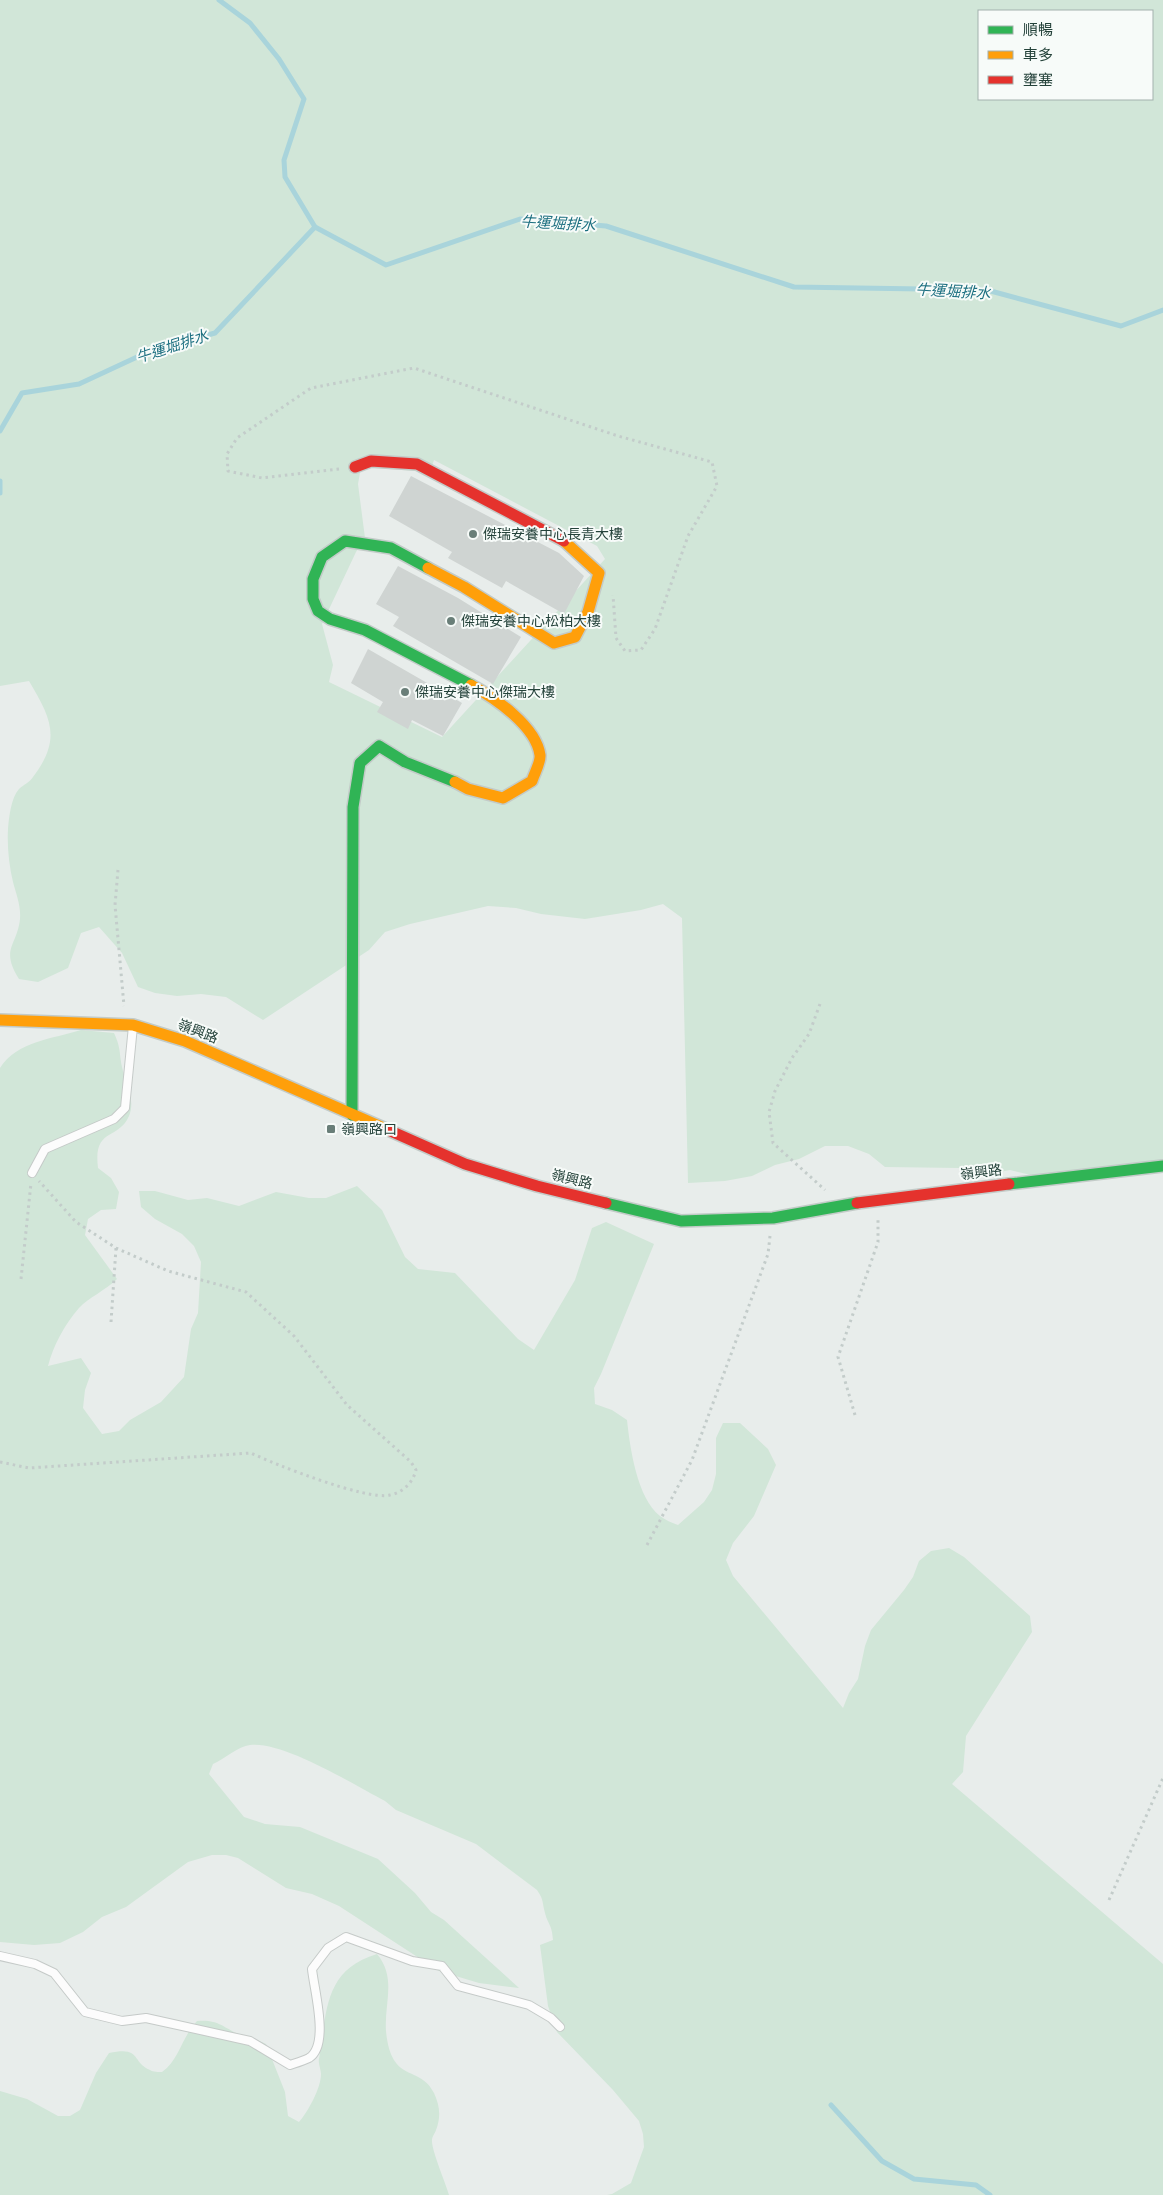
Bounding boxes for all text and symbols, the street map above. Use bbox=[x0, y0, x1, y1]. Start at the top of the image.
legend bbox=[978, 10, 1153, 100]
text: 順暢 bbox=[1023, 19, 1053, 40]
text: 車多 bbox=[1023, 44, 1053, 65]
text: 壅塞 bbox=[1023, 69, 1053, 90]
water label: 牛運堀排水 bbox=[520, 211, 597, 236]
water label: 牛運堀排水 bbox=[915, 279, 992, 304]
water label: 牛運堀排水 bbox=[133, 324, 212, 368]
place label: 傑瑞安養中心長青大樓 bbox=[483, 525, 623, 543]
marker: 傑瑞安養中心長青大樓 bbox=[467, 528, 479, 540]
place label: 傑瑞安養中心松柏大樓 bbox=[461, 612, 601, 630]
marker: 傑瑞安養中心松柏大樓 bbox=[445, 615, 457, 627]
place label: 傑瑞安養中心傑瑞大樓 bbox=[415, 683, 555, 701]
marker: 傑瑞安養中心傑瑞大樓 bbox=[399, 686, 411, 698]
street label: 嶺興路 bbox=[175, 1015, 221, 1047]
place label: 嶺興路口 bbox=[341, 1120, 397, 1138]
marker: 嶺興路口 bbox=[325, 1123, 337, 1135]
street label: 嶺興路 bbox=[959, 1161, 1003, 1183]
street label: 嶺興路 bbox=[549, 1165, 595, 1193]

